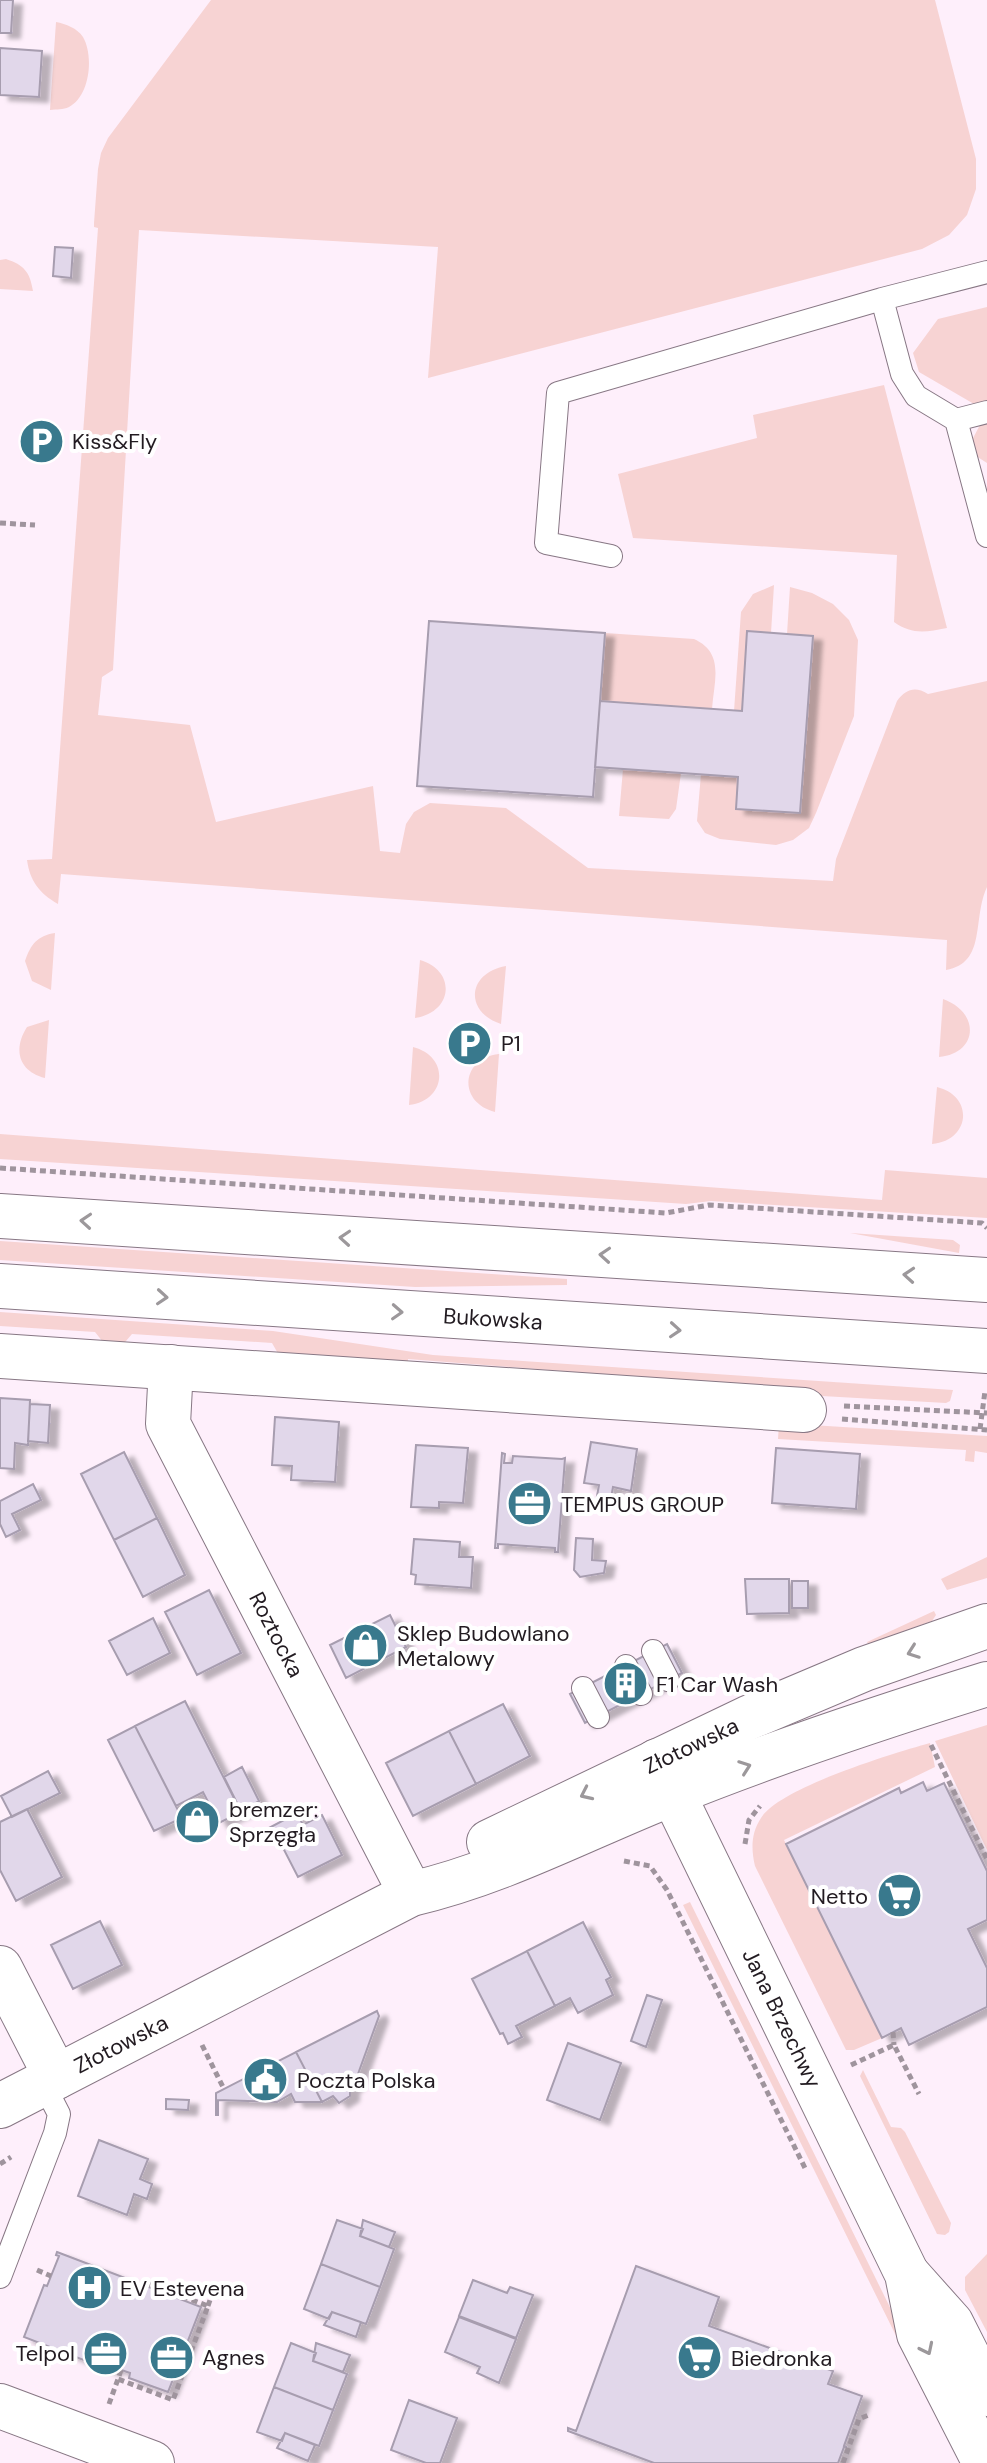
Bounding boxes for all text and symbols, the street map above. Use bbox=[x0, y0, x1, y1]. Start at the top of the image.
parking icon: Kiss&Fly bbox=[17, 417, 65, 465]
place label: Kiss&Fly bbox=[72, 427, 157, 456]
parking icon: P1 bbox=[446, 1019, 494, 1067]
place label: P1 bbox=[501, 1029, 521, 1058]
one-way arrow bbox=[79, 1213, 92, 1230]
one-way arrow bbox=[338, 1230, 351, 1247]
one-way arrow bbox=[598, 1247, 611, 1264]
one-way arrow bbox=[902, 1267, 915, 1284]
one-way arrow bbox=[156, 1288, 169, 1305]
street label: Bukowska bbox=[442, 1301, 544, 1337]
one-way arrow bbox=[391, 1303, 404, 1320]
one-way arrow bbox=[669, 1321, 682, 1338]
office icon: TEMPUS GROUP bbox=[506, 1480, 554, 1528]
place label: TEMPUS GROUP bbox=[561, 1490, 724, 1519]
street label: Roztocka bbox=[242, 1587, 310, 1682]
place label: Sklep Budowlano Metalowy bbox=[397, 1619, 570, 1673]
shop icon: Sklep Budowlano Metalowy bbox=[342, 1622, 390, 1670]
one-way arrow bbox=[907, 1642, 921, 1658]
building icon: F1 Car Wash bbox=[601, 1660, 649, 1708]
place label: F1 Car Wash bbox=[656, 1670, 778, 1699]
street label: Złotowska bbox=[639, 1711, 743, 1781]
one-way arrow bbox=[738, 1760, 752, 1776]
one-way arrow bbox=[580, 1784, 595, 1800]
place label: bremzer: Sprzęgła bbox=[229, 1795, 318, 1849]
shop icon: bremzer: Sprzęgła bbox=[174, 1798, 222, 1846]
supermarket icon: Netto bbox=[875, 1872, 923, 1920]
place label: Netto bbox=[811, 1882, 868, 1911]
street label: Jana Brzechwy bbox=[736, 1944, 828, 2093]
street label: Złotowska bbox=[69, 2008, 173, 2080]
public building icon: Poczta Polska bbox=[242, 2056, 290, 2104]
place label: Poczta Polska bbox=[297, 2066, 435, 2095]
hospital icon: EV Estevena bbox=[65, 2264, 113, 2312]
place label: EV Estevena bbox=[120, 2274, 245, 2303]
office icon: Telpol bbox=[82, 2329, 130, 2377]
office icon: Agnes bbox=[147, 2333, 195, 2381]
supermarket icon: Biedronka bbox=[676, 2334, 724, 2382]
place label: Telpol bbox=[16, 2339, 75, 2368]
one-way arrow bbox=[917, 2341, 933, 2355]
place label: Agnes bbox=[202, 2343, 265, 2372]
place label: Biedronka bbox=[731, 2344, 832, 2373]

